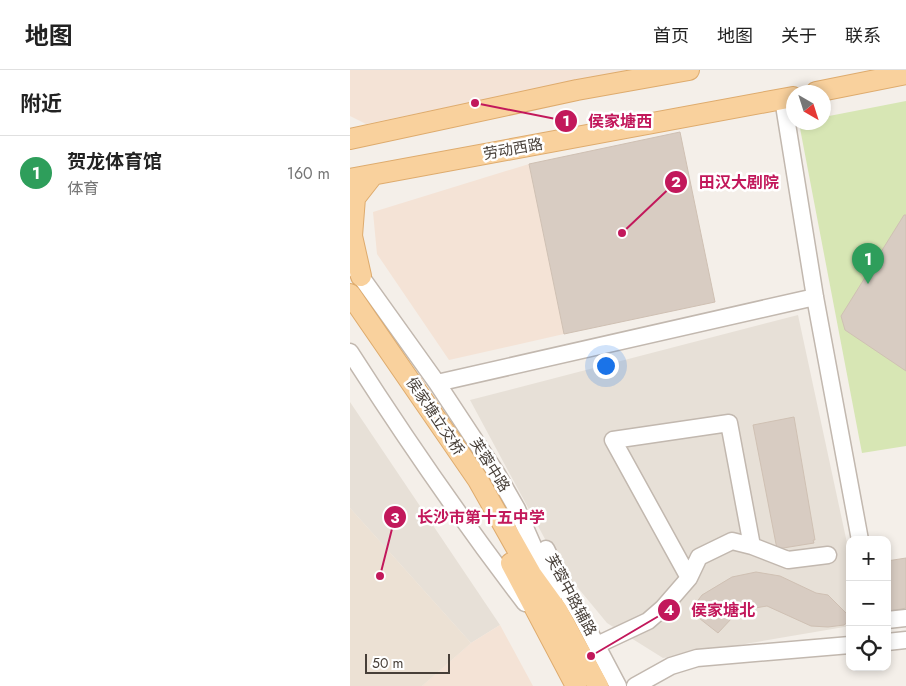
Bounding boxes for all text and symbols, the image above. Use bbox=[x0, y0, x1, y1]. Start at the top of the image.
text: 地图 bbox=[25, 18, 73, 53]
text: 首页 bbox=[653, 23, 689, 49]
text: 地图 bbox=[717, 23, 753, 49]
text: 关于 bbox=[781, 23, 817, 49]
text: 联系 bbox=[845, 23, 881, 49]
north arrow bbox=[786, 85, 831, 130]
text: 附近 bbox=[20, 89, 62, 119]
callout: 侯家塘西 bbox=[553, 106, 662, 137]
text: 1 bbox=[562, 110, 570, 132]
text: 侯家塘西 bbox=[588, 110, 652, 133]
street label: 劳动西路 bbox=[482, 133, 544, 165]
text: 贺龙体育馆 bbox=[67, 148, 162, 175]
text: 1 bbox=[32, 162, 40, 185]
text: 160 m bbox=[287, 162, 330, 185]
callout: 田汉大剧院 bbox=[664, 167, 789, 198]
text: 2 bbox=[671, 171, 681, 193]
text: 田汉大剧院 bbox=[699, 171, 779, 194]
text: 体育 bbox=[67, 177, 99, 200]
pin: 1 bbox=[852, 243, 884, 284]
your location bbox=[593, 353, 619, 379]
street label: 侯家塘立交桥 bbox=[401, 373, 469, 459]
street label: 芙蓉中路 bbox=[465, 434, 515, 496]
callout: 长沙市第十五中学 bbox=[382, 502, 555, 533]
text: 长沙市第十五中学 bbox=[417, 506, 545, 529]
text: 3 bbox=[390, 507, 400, 529]
map controls bbox=[846, 536, 891, 671]
button: + bbox=[846, 536, 891, 581]
street label: 芙蓉中路辅路 bbox=[540, 550, 602, 640]
button: − bbox=[846, 581, 891, 626]
callout: 侯家塘北 bbox=[656, 595, 765, 626]
text: 4 bbox=[664, 599, 674, 621]
text: 侯家塘北 bbox=[691, 599, 755, 622]
button: locate bbox=[846, 626, 891, 671]
scale bar bbox=[365, 651, 450, 674]
text: 50 m bbox=[372, 653, 403, 673]

